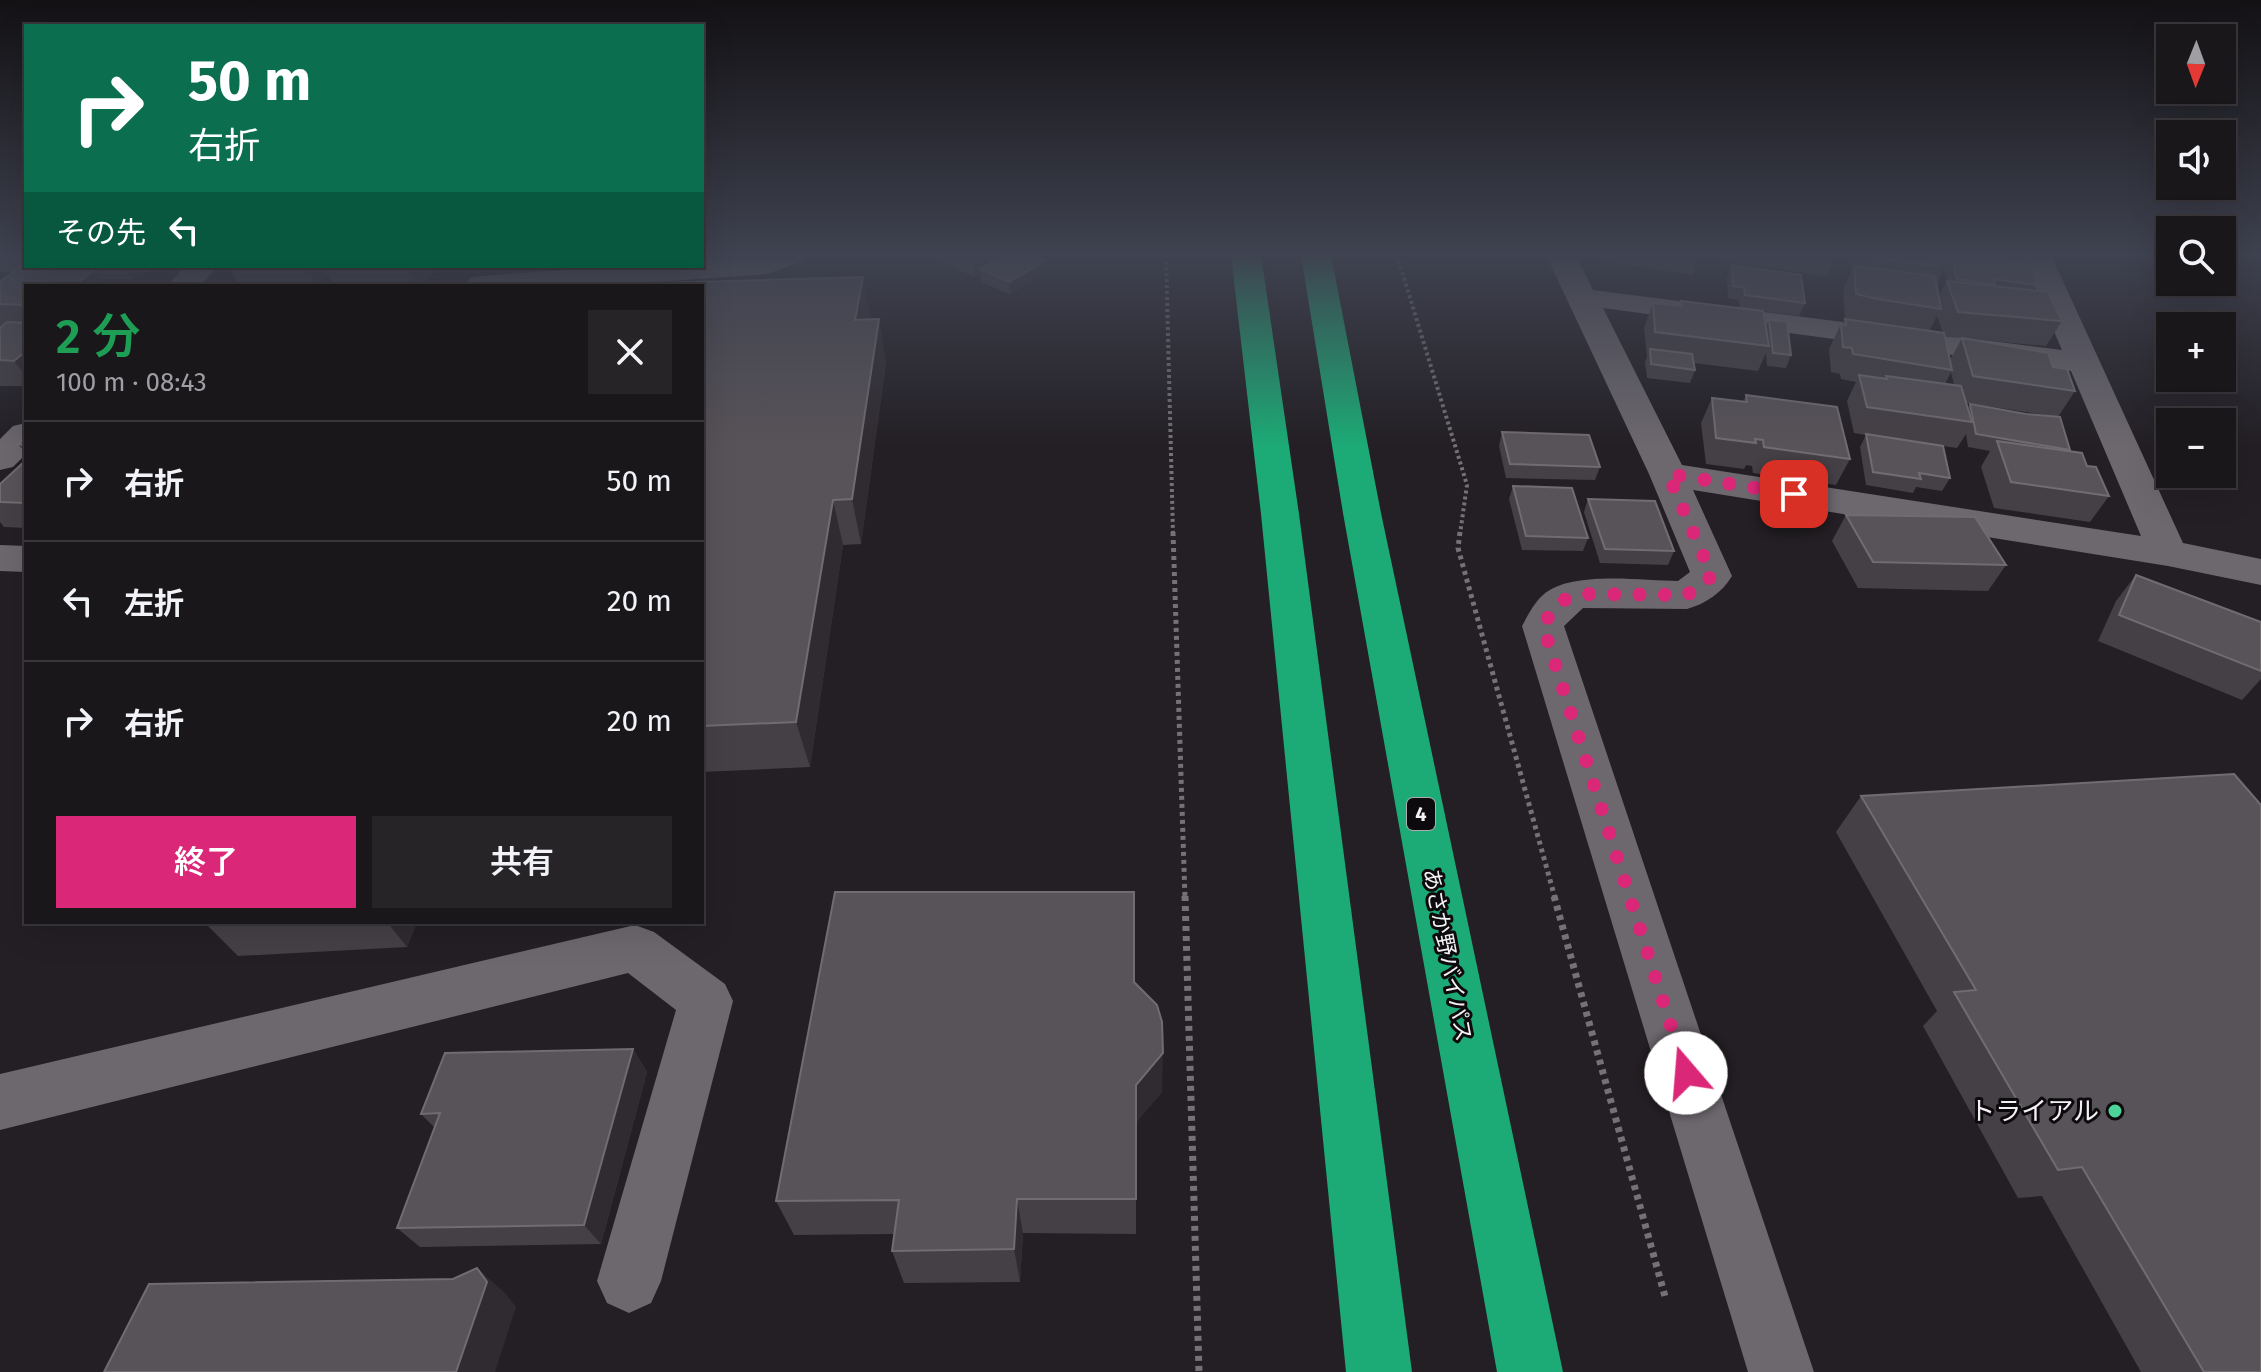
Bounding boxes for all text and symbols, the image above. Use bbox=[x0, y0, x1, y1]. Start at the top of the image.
north arrow bbox=[2156, 24, 2236, 104]
map controls bbox=[2156, 24, 2236, 488]
text: 50 m bbox=[188, 48, 311, 115]
icon: right bbox=[56, 56, 160, 160]
button: sound bbox=[2156, 120, 2236, 200]
text: 右折 bbox=[188, 124, 260, 168]
icon: left bbox=[162, 208, 206, 252]
text: その先 bbox=[56, 215, 146, 251]
button: search bbox=[2156, 216, 2236, 296]
text: 2 分 bbox=[56, 308, 140, 366]
button: close bbox=[588, 310, 672, 394]
button: + bbox=[2156, 312, 2236, 392]
text: 100 m · 08:43 bbox=[56, 367, 207, 398]
button: − bbox=[2156, 408, 2236, 488]
icon: right bbox=[56, 459, 100, 503]
pin bbox=[1760, 460, 1828, 528]
text: 50 m bbox=[607, 463, 672, 499]
text: 右折 bbox=[124, 466, 184, 502]
icon: arrive bbox=[1772, 472, 1816, 516]
icon: left bbox=[56, 579, 100, 623]
text: 20 m bbox=[607, 583, 672, 619]
text: 左折 bbox=[124, 586, 184, 622]
icon: right bbox=[56, 699, 100, 743]
text: 20 m bbox=[607, 703, 672, 739]
text: 右折 bbox=[124, 706, 184, 742]
road number: 4 bbox=[1407, 798, 1435, 830]
button: 終了 bbox=[56, 816, 356, 908]
button: 共有 bbox=[372, 816, 672, 908]
street label: あさか野バイパス bbox=[1418, 866, 1478, 1044]
position arrow bbox=[1644, 1031, 1728, 1115]
place label: トライアル bbox=[1969, 1096, 2099, 1127]
marker: トライアル bbox=[2106, 1102, 2124, 1120]

